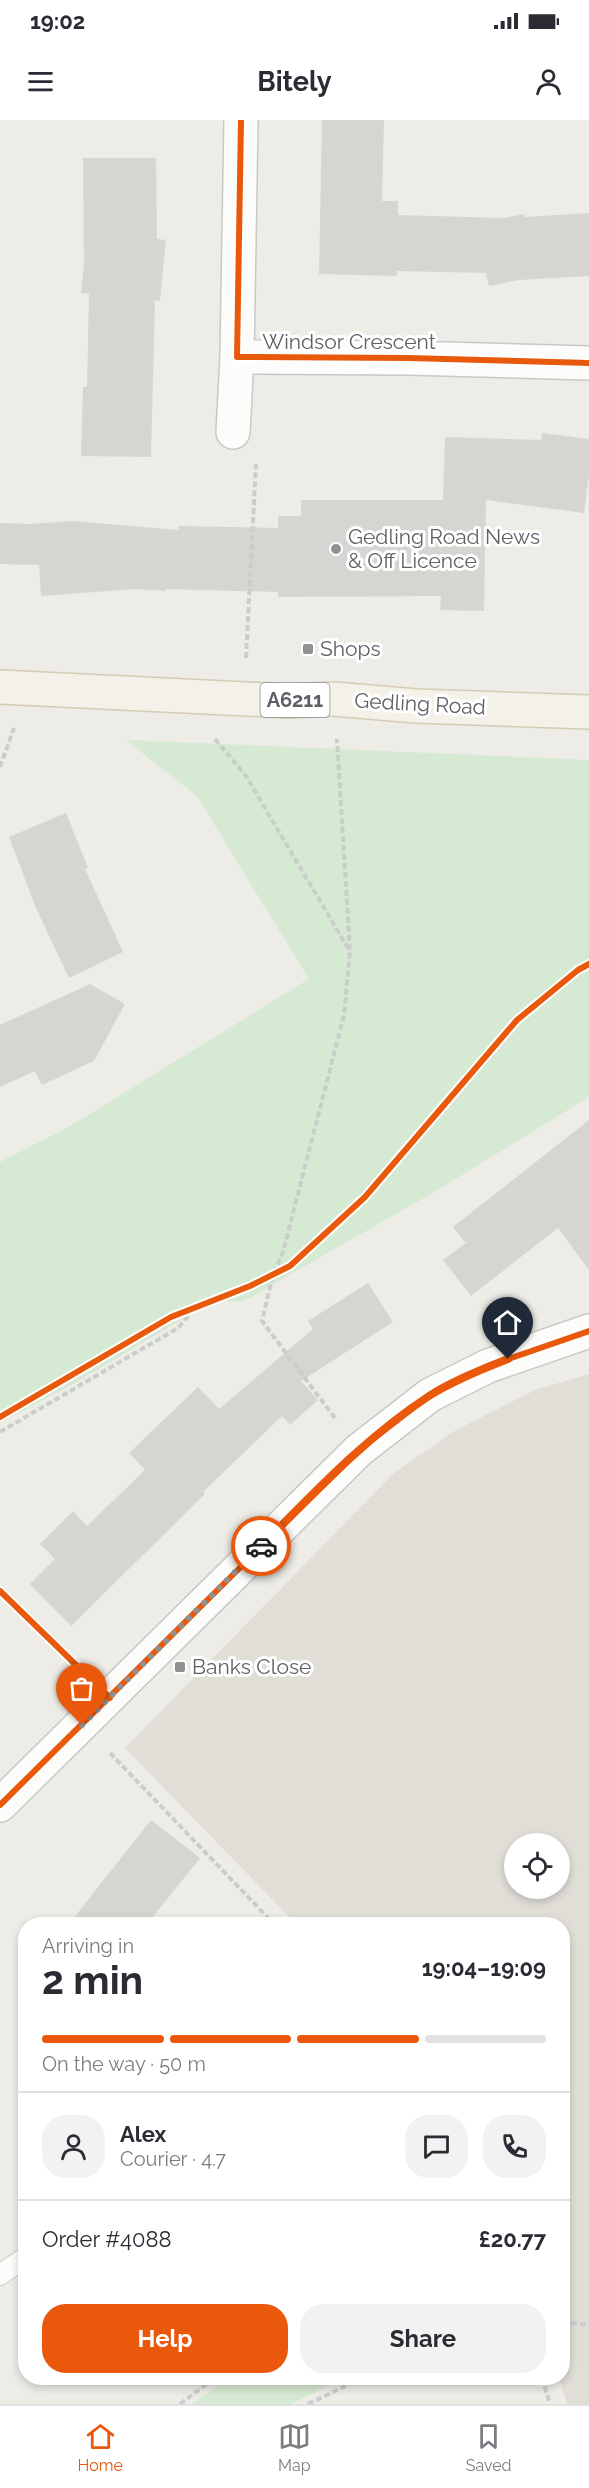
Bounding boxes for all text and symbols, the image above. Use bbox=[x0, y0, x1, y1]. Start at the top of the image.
text: 19:02 bbox=[30, 8, 85, 34]
icon: menu bbox=[24, 65, 57, 98]
icon: person bbox=[532, 65, 565, 98]
text: Bitely bbox=[257, 66, 332, 97]
street label: Windsor Crescent bbox=[262, 329, 436, 354]
place label: Gedling Road News & Off Licence bbox=[348, 524, 540, 573]
marker: Gedling Road News & Off Licence bbox=[329, 542, 343, 556]
place label: Shops bbox=[320, 636, 381, 661]
marker: Shops bbox=[301, 642, 315, 656]
road number: A6211 bbox=[260, 683, 330, 717]
street label: Gedling Road bbox=[354, 688, 486, 719]
pin bbox=[482, 1297, 533, 1359]
icon: home bbox=[491, 1306, 524, 1339]
courier bbox=[231, 1516, 291, 1576]
icon: car bbox=[245, 1530, 278, 1563]
place label: Banks Close bbox=[192, 1654, 311, 1679]
marker: Banks Close bbox=[173, 1660, 187, 1674]
pin bbox=[56, 1663, 107, 1725]
icon: bag bbox=[65, 1672, 98, 1705]
map controls bbox=[504, 1833, 570, 1899]
button: locate bbox=[504, 1833, 570, 1899]
text: Arriving in bbox=[42, 1934, 134, 1958]
text: 19:04–19:09 bbox=[422, 1955, 546, 1981]
text: 2 min bbox=[42, 1957, 143, 2003]
text: On the way · 50 m bbox=[42, 2052, 206, 2076]
button: person bbox=[42, 2115, 105, 2178]
button: chat bbox=[405, 2115, 468, 2178]
button: phone bbox=[483, 2115, 546, 2178]
text: Alex bbox=[120, 2121, 166, 2147]
text: Courier · 4.7 bbox=[120, 2147, 226, 2171]
text: Order #4088 bbox=[42, 2226, 172, 2252]
text: £20.77 bbox=[479, 2226, 546, 2252]
button: Help bbox=[42, 2304, 288, 2373]
button: Share bbox=[300, 2304, 546, 2373]
tab: Home bbox=[77, 2420, 123, 2475]
tab: Map bbox=[278, 2420, 311, 2475]
tab: Saved bbox=[466, 2420, 511, 2475]

